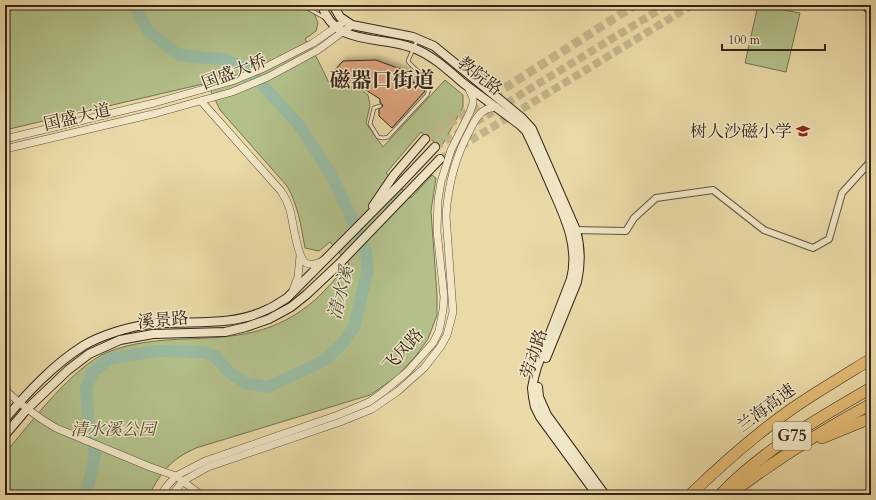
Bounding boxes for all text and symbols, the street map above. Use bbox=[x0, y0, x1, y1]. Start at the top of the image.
scale bar bbox=[722, 26, 825, 52]
text: 100 m bbox=[728, 32, 761, 48]
street label: 国盛大桥 bbox=[198, 49, 270, 95]
street label: 教院路 bbox=[453, 51, 507, 101]
district label: 磁器口街道 bbox=[330, 66, 435, 95]
street label: 国盛大道 bbox=[41, 98, 113, 136]
place label: 树人沙磁小学 bbox=[690, 120, 792, 143]
school or university icon: 树人沙磁小学 bbox=[795, 123, 811, 139]
water label: 清水溪 bbox=[322, 262, 360, 322]
street label: 溪景路 bbox=[137, 306, 189, 334]
street label: 飞凤路 bbox=[377, 323, 429, 377]
street label: 劳动路 bbox=[515, 326, 553, 382]
street label: 兰海高速 bbox=[732, 378, 800, 438]
park label: 清水溪公园 bbox=[71, 418, 158, 441]
road number: G75 bbox=[773, 422, 811, 450]

